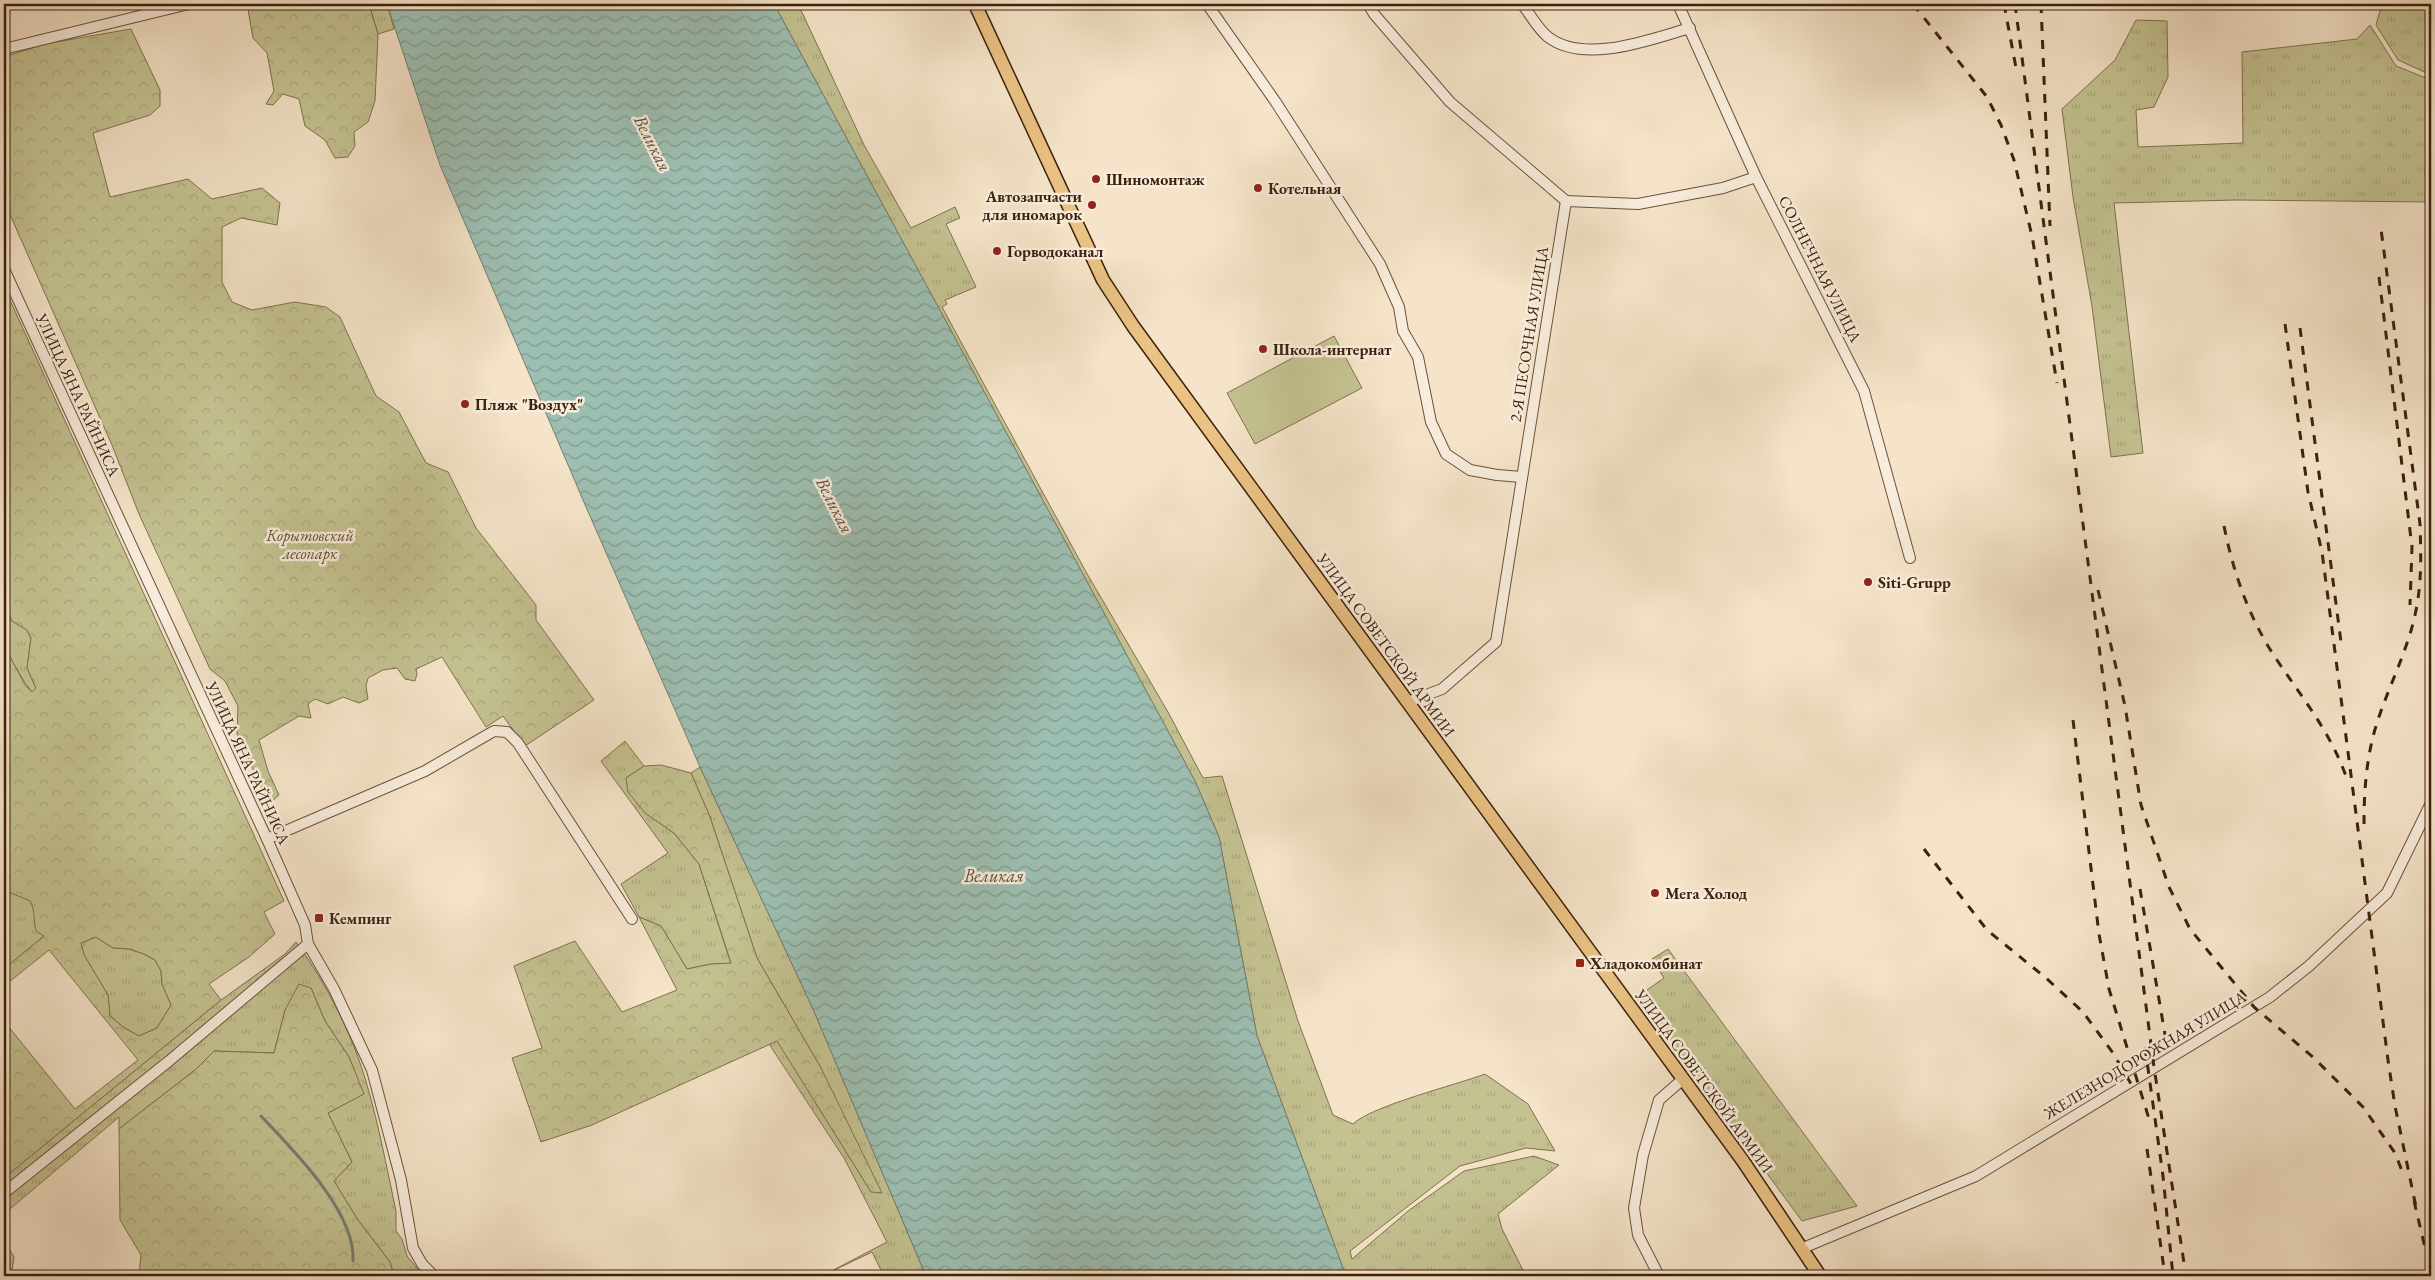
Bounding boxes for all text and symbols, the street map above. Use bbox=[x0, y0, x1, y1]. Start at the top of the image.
water label: Великая bbox=[629, 110, 677, 175]
place label: Шиномонтаж bbox=[1106, 169, 1205, 190]
marker: Шиномонтаж bbox=[1090, 173, 1102, 185]
place label: Котельная bbox=[1268, 178, 1342, 199]
marker: Котельная bbox=[1252, 182, 1264, 194]
place label: Автозапчасти для иномарок bbox=[982, 186, 1083, 225]
street label: СОЛНЕЧНАЯ УЛИЦА bbox=[1774, 192, 1867, 347]
marker: Автозапчасти для иномарок bbox=[1086, 199, 1098, 211]
place label: Горводоканал bbox=[1007, 241, 1104, 262]
street label: 2-Я ПЕСОЧНАЯ УЛИЦА bbox=[1505, 244, 1553, 423]
marker: Горводоканал bbox=[991, 245, 1003, 257]
street label: УЛИЦА ЯНА РАЙНИСА bbox=[31, 309, 125, 481]
place label: Школа-интернат bbox=[1273, 339, 1392, 360]
marker: Школа-интернат bbox=[1257, 343, 1269, 355]
place label: Пляж "Воздух" bbox=[475, 394, 583, 415]
marker: Пляж "Воздух" bbox=[459, 398, 471, 410]
water label: Великая bbox=[811, 472, 859, 537]
park label: Корытовский лесопарк bbox=[265, 525, 354, 564]
street label: УЛИЦА СОВЕТСКОЙ АРМИИ bbox=[1312, 548, 1460, 741]
place label: Siti-Grupp bbox=[1878, 572, 1951, 593]
marker: Siti-Grupp bbox=[1862, 576, 1874, 588]
street label: УЛИЦА ЯНА РАЙНИСА bbox=[201, 677, 295, 849]
water label: Великая bbox=[963, 864, 1024, 887]
place label: Мега Холод bbox=[1665, 883, 1748, 904]
marker: Мега Холод bbox=[1649, 887, 1661, 899]
place label: Кемпинг bbox=[329, 908, 392, 929]
marker: Кемпинг bbox=[313, 912, 325, 924]
place label: Хладокомбинат bbox=[1589, 953, 1703, 974]
marker: Хладокомбинат bbox=[1574, 957, 1586, 969]
street label: УЛИЦА СОВЕТСКОЙ АРМИИ bbox=[1630, 984, 1778, 1177]
street label: ЖЕЛЕЗНОДОРОЖНАЯ УЛИЦА bbox=[2039, 986, 2251, 1124]

